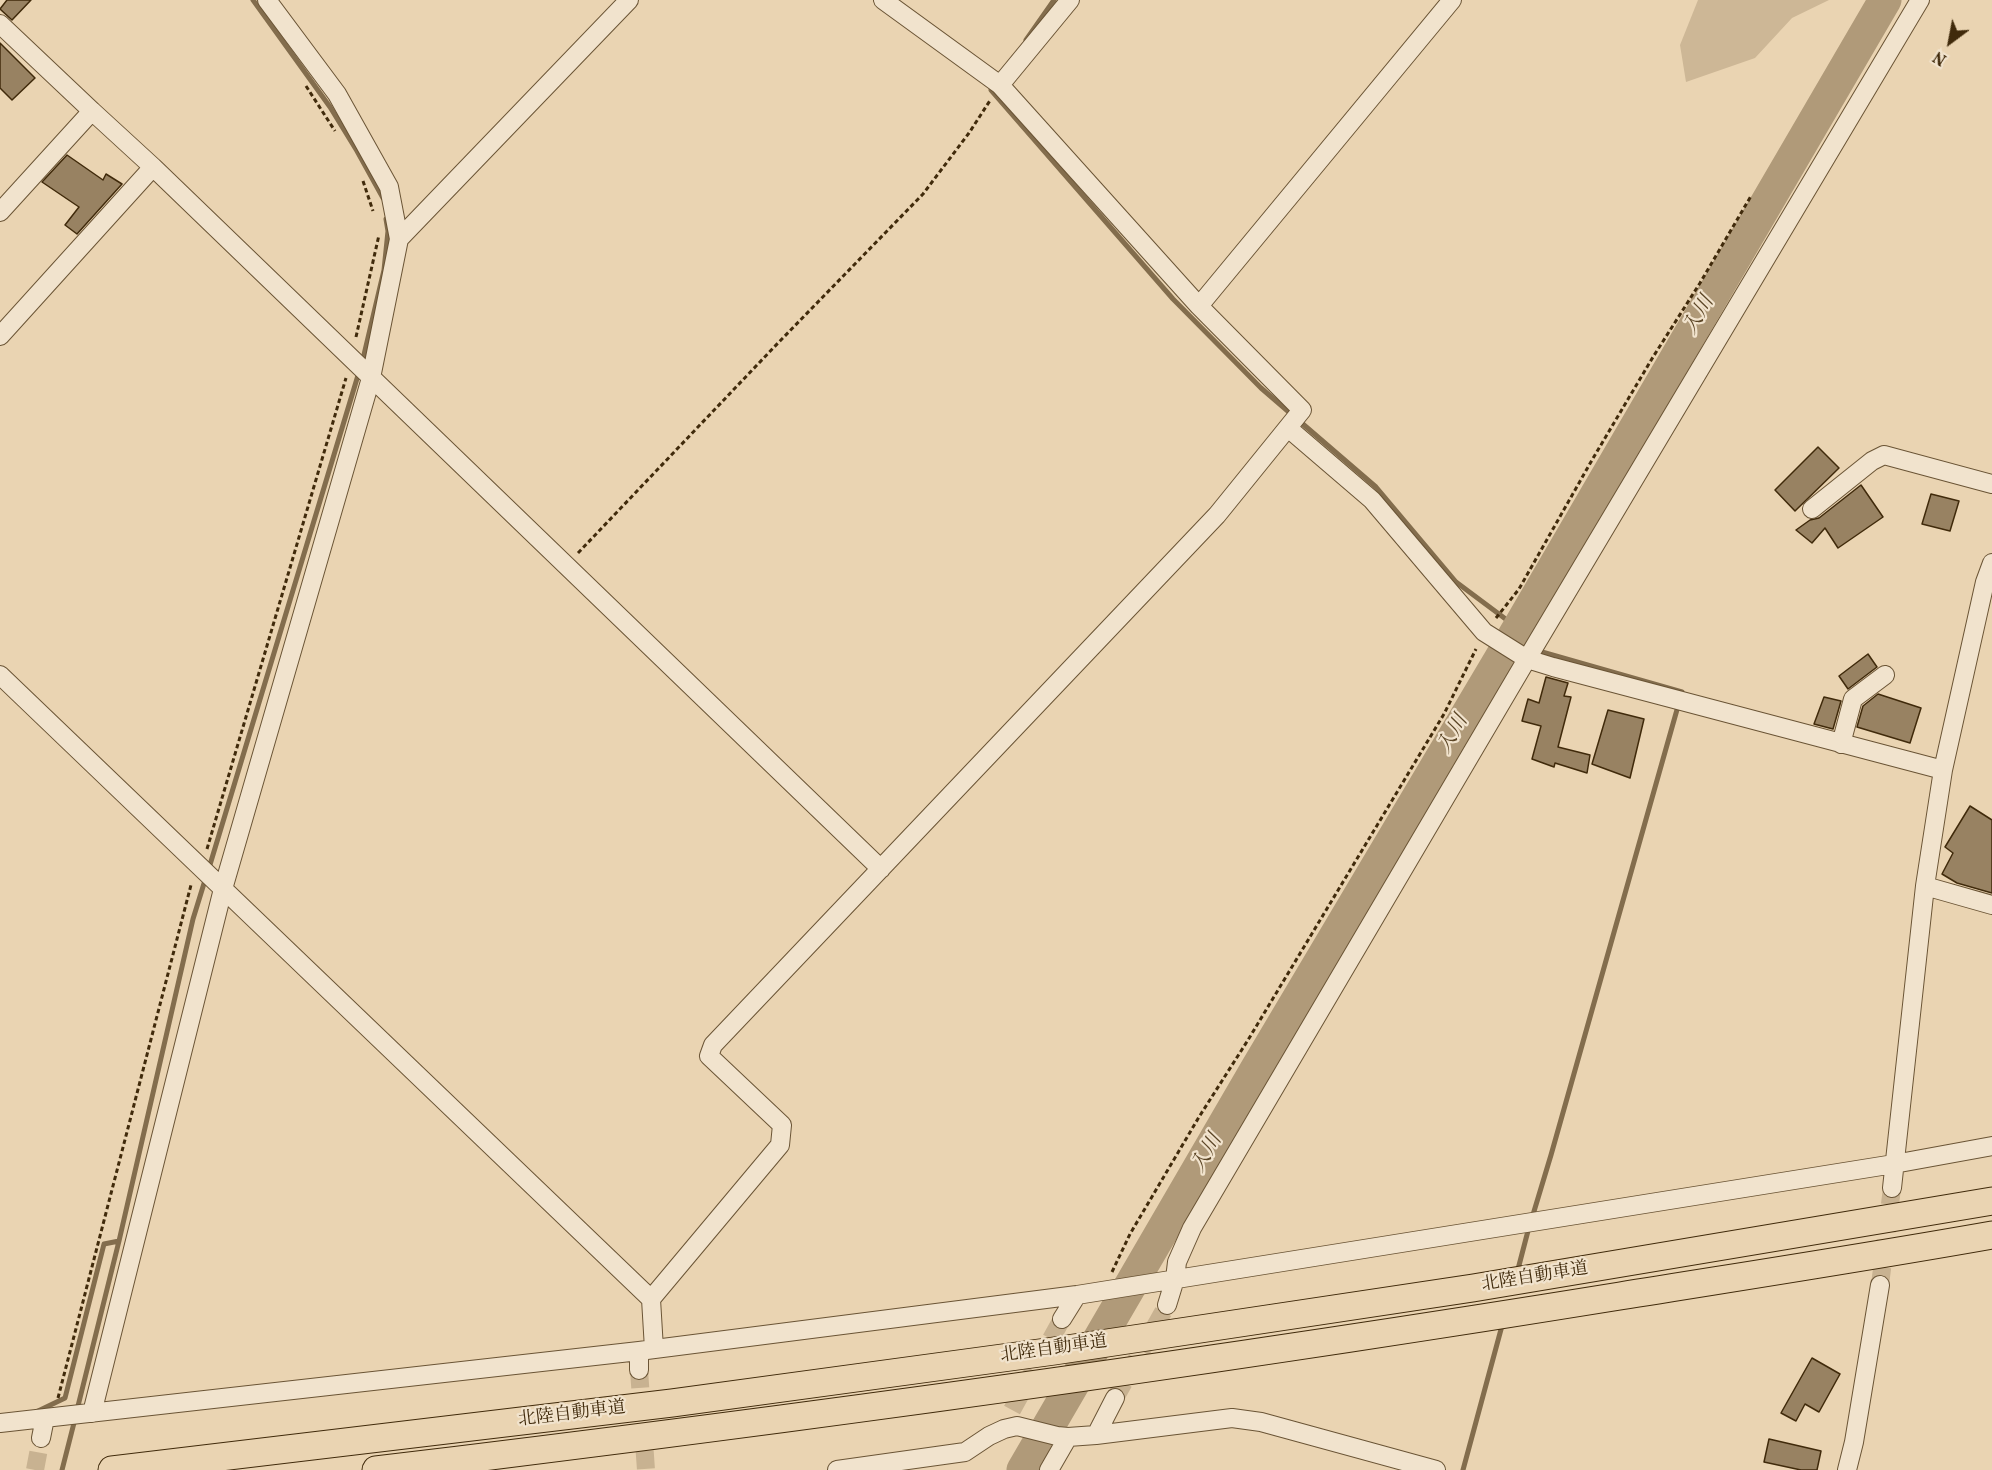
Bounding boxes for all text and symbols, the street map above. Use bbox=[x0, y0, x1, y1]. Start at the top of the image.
north arrow bbox=[1920, 12, 1980, 72]
text: N bbox=[1930, 45, 1951, 70]
water label: 入川 bbox=[1680, 293, 1720, 339]
water label: 入川 bbox=[1434, 712, 1474, 758]
water label: 入川 bbox=[1188, 1131, 1228, 1177]
street label: 北陸自動車道 bbox=[1480, 1259, 1590, 1297]
street label: 北陸自動車道 bbox=[999, 1332, 1109, 1368]
street label: 北陸自動車道 bbox=[517, 1398, 627, 1432]

